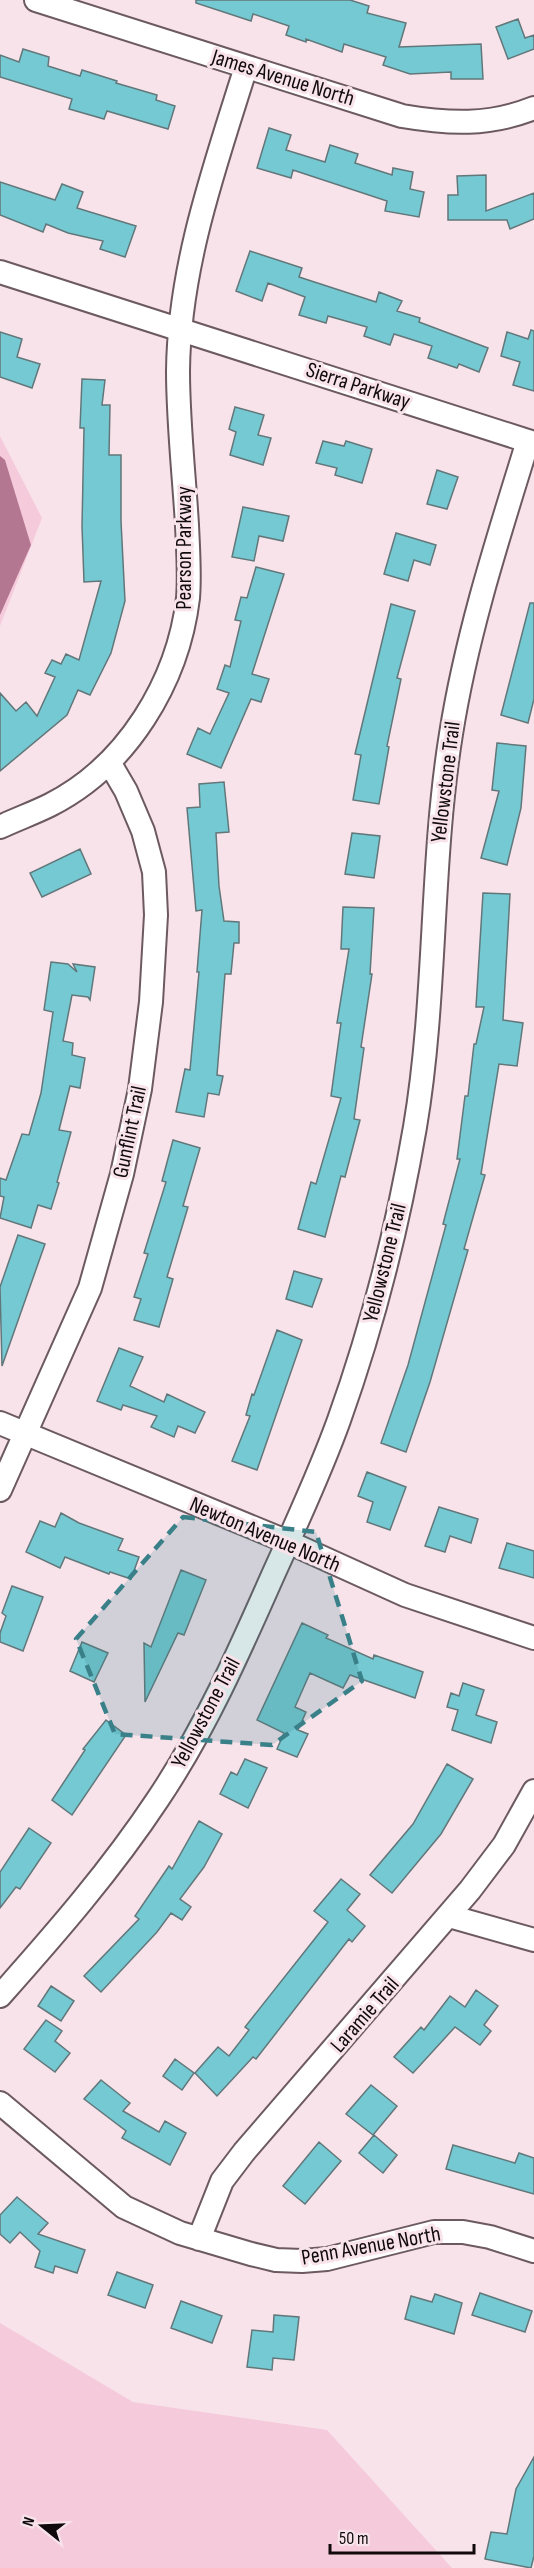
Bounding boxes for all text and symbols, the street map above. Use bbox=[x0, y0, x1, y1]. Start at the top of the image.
street label: James Avenue North bbox=[207, 43, 358, 112]
street label: Sierra Parkway bbox=[303, 357, 414, 416]
street label: Pearson Parkway bbox=[171, 486, 198, 610]
street label: Yellowstone Trail bbox=[425, 720, 467, 844]
street label: Gunflint Trail bbox=[107, 1083, 153, 1181]
street label: Yellowstone Trail bbox=[357, 1201, 413, 1325]
street label: Newton Avenue North bbox=[186, 1491, 344, 1579]
street label: Yellowstone Trail bbox=[166, 1653, 246, 1773]
street label: Laramie Trail bbox=[325, 1972, 405, 2058]
street label: Penn Avenue North bbox=[299, 2220, 443, 2272]
north arrow bbox=[12, 2496, 72, 2556]
text: N bbox=[19, 2515, 40, 2529]
scale bar bbox=[330, 2517, 474, 2555]
text: 50 m bbox=[339, 2528, 369, 2549]

